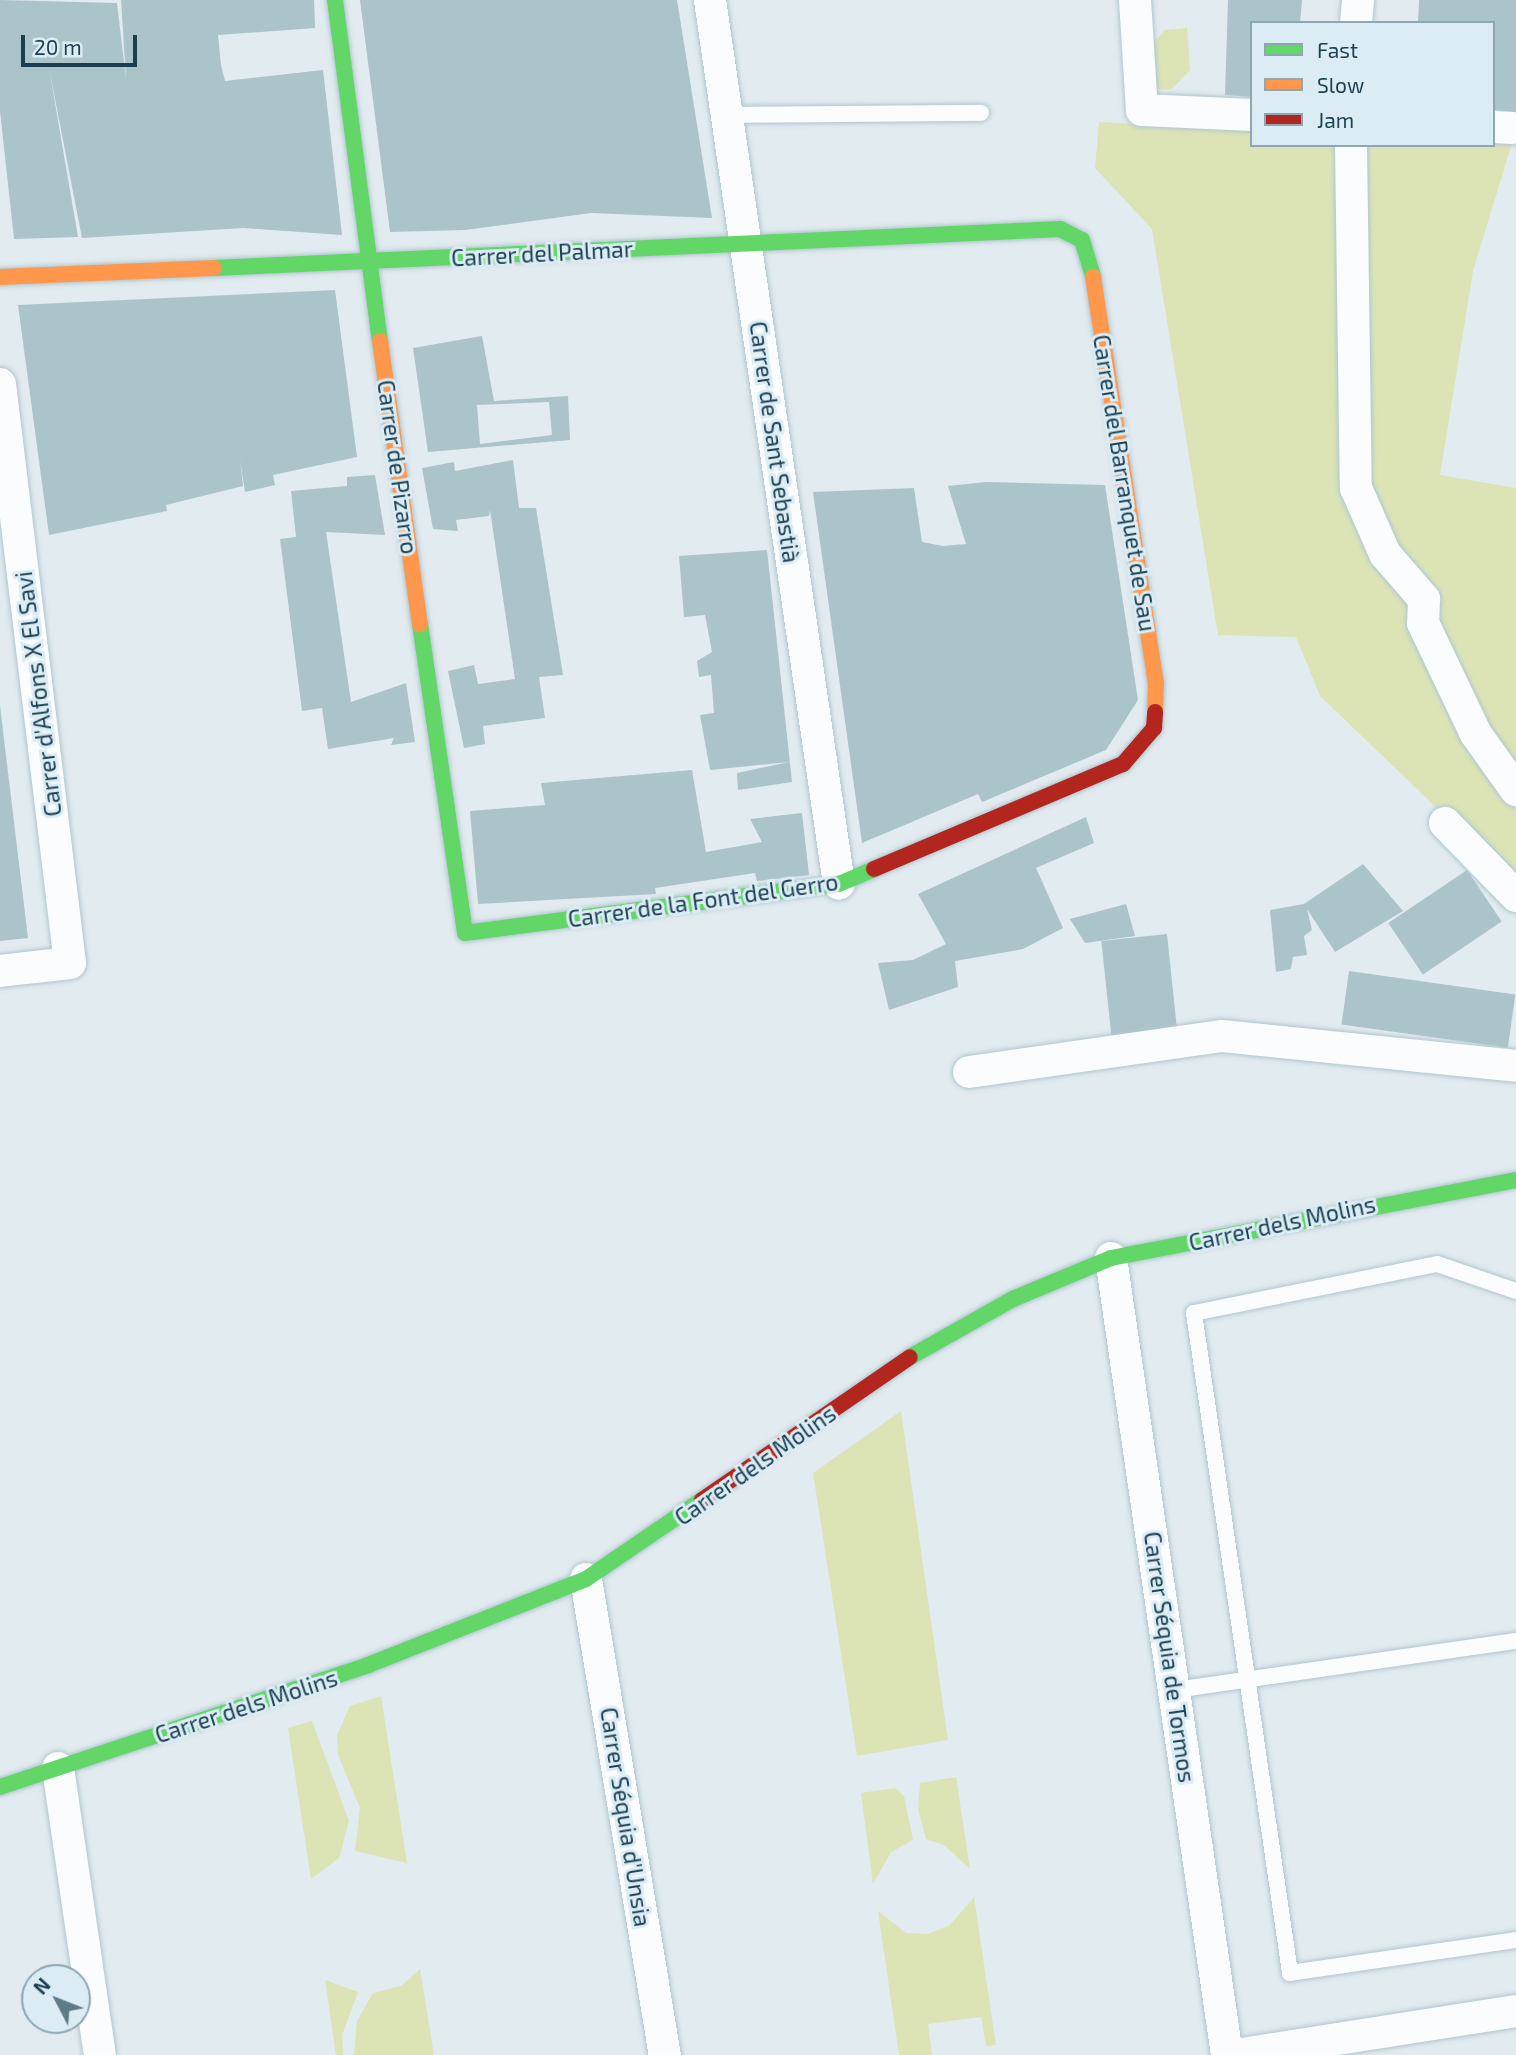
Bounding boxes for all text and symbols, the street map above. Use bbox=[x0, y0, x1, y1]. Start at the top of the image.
scale bar bbox=[24, 21, 140, 65]
legend bbox=[1250, 21, 1495, 147]
text: 20 m bbox=[34, 34, 82, 59]
text: Fast bbox=[1317, 37, 1358, 62]
text: Slow bbox=[1317, 72, 1364, 97]
text: Jam bbox=[1317, 107, 1354, 132]
street label: Carrer del Palmar bbox=[450, 234, 634, 272]
street label: Carrer de Sant Sebastià bbox=[744, 319, 806, 565]
street label: Carrer del Barranquet de Sau bbox=[1088, 332, 1162, 634]
street label: Carrer de Pizarro bbox=[372, 378, 424, 556]
street label: Carrer d'Alfons X El Savi bbox=[9, 569, 67, 819]
street label: Carrer de la Font del Gerro bbox=[566, 867, 840, 933]
street label: Carrer dels Molins bbox=[1186, 1190, 1378, 1256]
street label: Carrer dels Molins bbox=[669, 1399, 841, 1531]
street label: Carrer Séquia de Tormos bbox=[1139, 1529, 1201, 1785]
street label: Carrer dels Molins bbox=[151, 1663, 341, 1749]
street label: Carrer Séquia d'Unsia bbox=[595, 1705, 657, 1929]
north arrow bbox=[21, 1964, 91, 2034]
text: N bbox=[28, 1973, 55, 1999]

